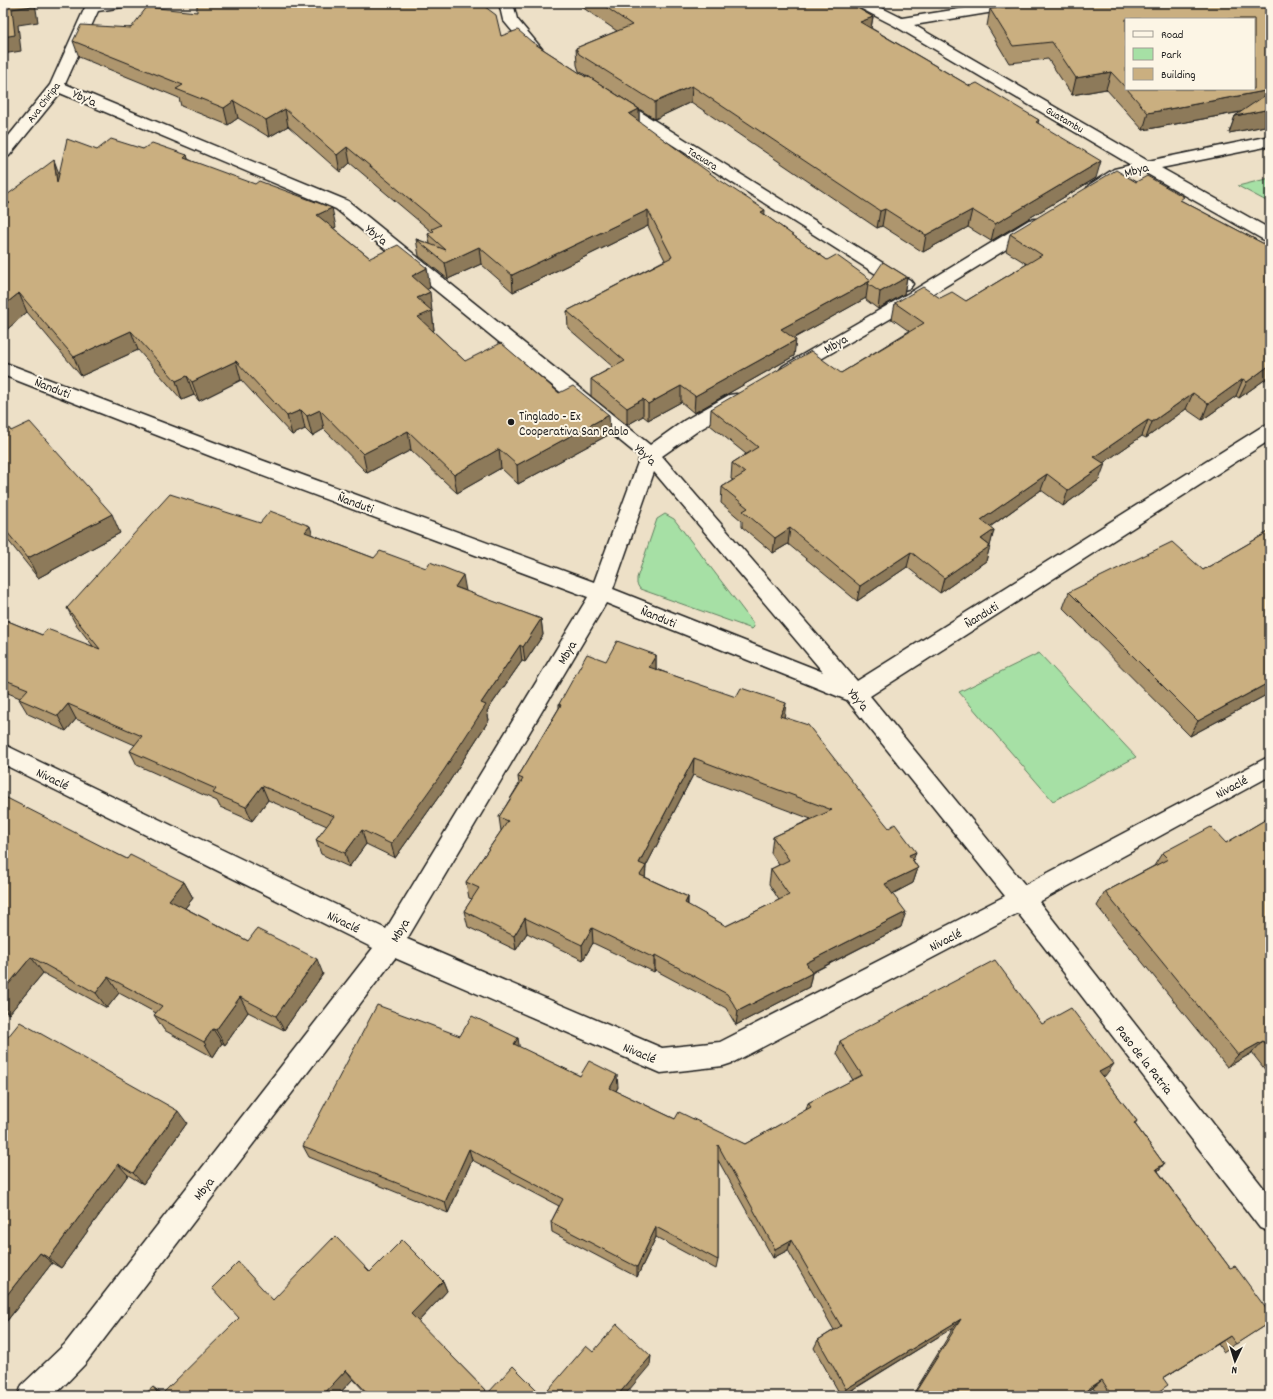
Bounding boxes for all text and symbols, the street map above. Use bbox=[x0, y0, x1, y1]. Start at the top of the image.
legend bbox=[1125, 18, 1255, 90]
text: Road bbox=[1161, 27, 1183, 44]
text: Park bbox=[1161, 47, 1182, 64]
text: Building bbox=[1161, 67, 1196, 84]
street label: Ava Chiripa bbox=[24, 79, 66, 127]
street label: Yby'a bbox=[69, 86, 100, 113]
street label: Guatambu bbox=[1042, 103, 1086, 138]
street label: Tacuara bbox=[684, 144, 721, 176]
street label: Mbya bbox=[1122, 159, 1152, 184]
street label: Yby'a bbox=[360, 221, 392, 252]
street label: Mbya bbox=[821, 330, 852, 360]
street label: Ñanduti bbox=[31, 374, 73, 405]
place label: Tinglado - Ex Cooperativa San Pablo bbox=[519, 408, 629, 442]
marker: Tinglado - Ex Cooperativa San Pablo bbox=[506, 417, 516, 427]
street label: Yby'a bbox=[629, 441, 660, 472]
street label: Ñanduti bbox=[335, 489, 376, 520]
street label: Ñanduti bbox=[962, 598, 1004, 634]
street label: Ñanduti bbox=[637, 603, 679, 634]
street label: Mbya bbox=[554, 637, 583, 669]
street label: Yby'a bbox=[842, 685, 873, 717]
street label: Nivaclé bbox=[32, 764, 72, 796]
street label: Nivaclé bbox=[1213, 772, 1252, 805]
street label: Nivaclé bbox=[323, 907, 363, 939]
street label: Mbya bbox=[387, 915, 416, 947]
street label: Nivaclé bbox=[927, 925, 966, 957]
street label: Paso de la Patria bbox=[1110, 1022, 1177, 1100]
street label: Nivaclé bbox=[620, 1039, 659, 1070]
street label: Mbya bbox=[190, 1173, 221, 1205]
north arrow bbox=[1215, 1341, 1255, 1381]
text: N bbox=[1231, 1361, 1238, 1377]

